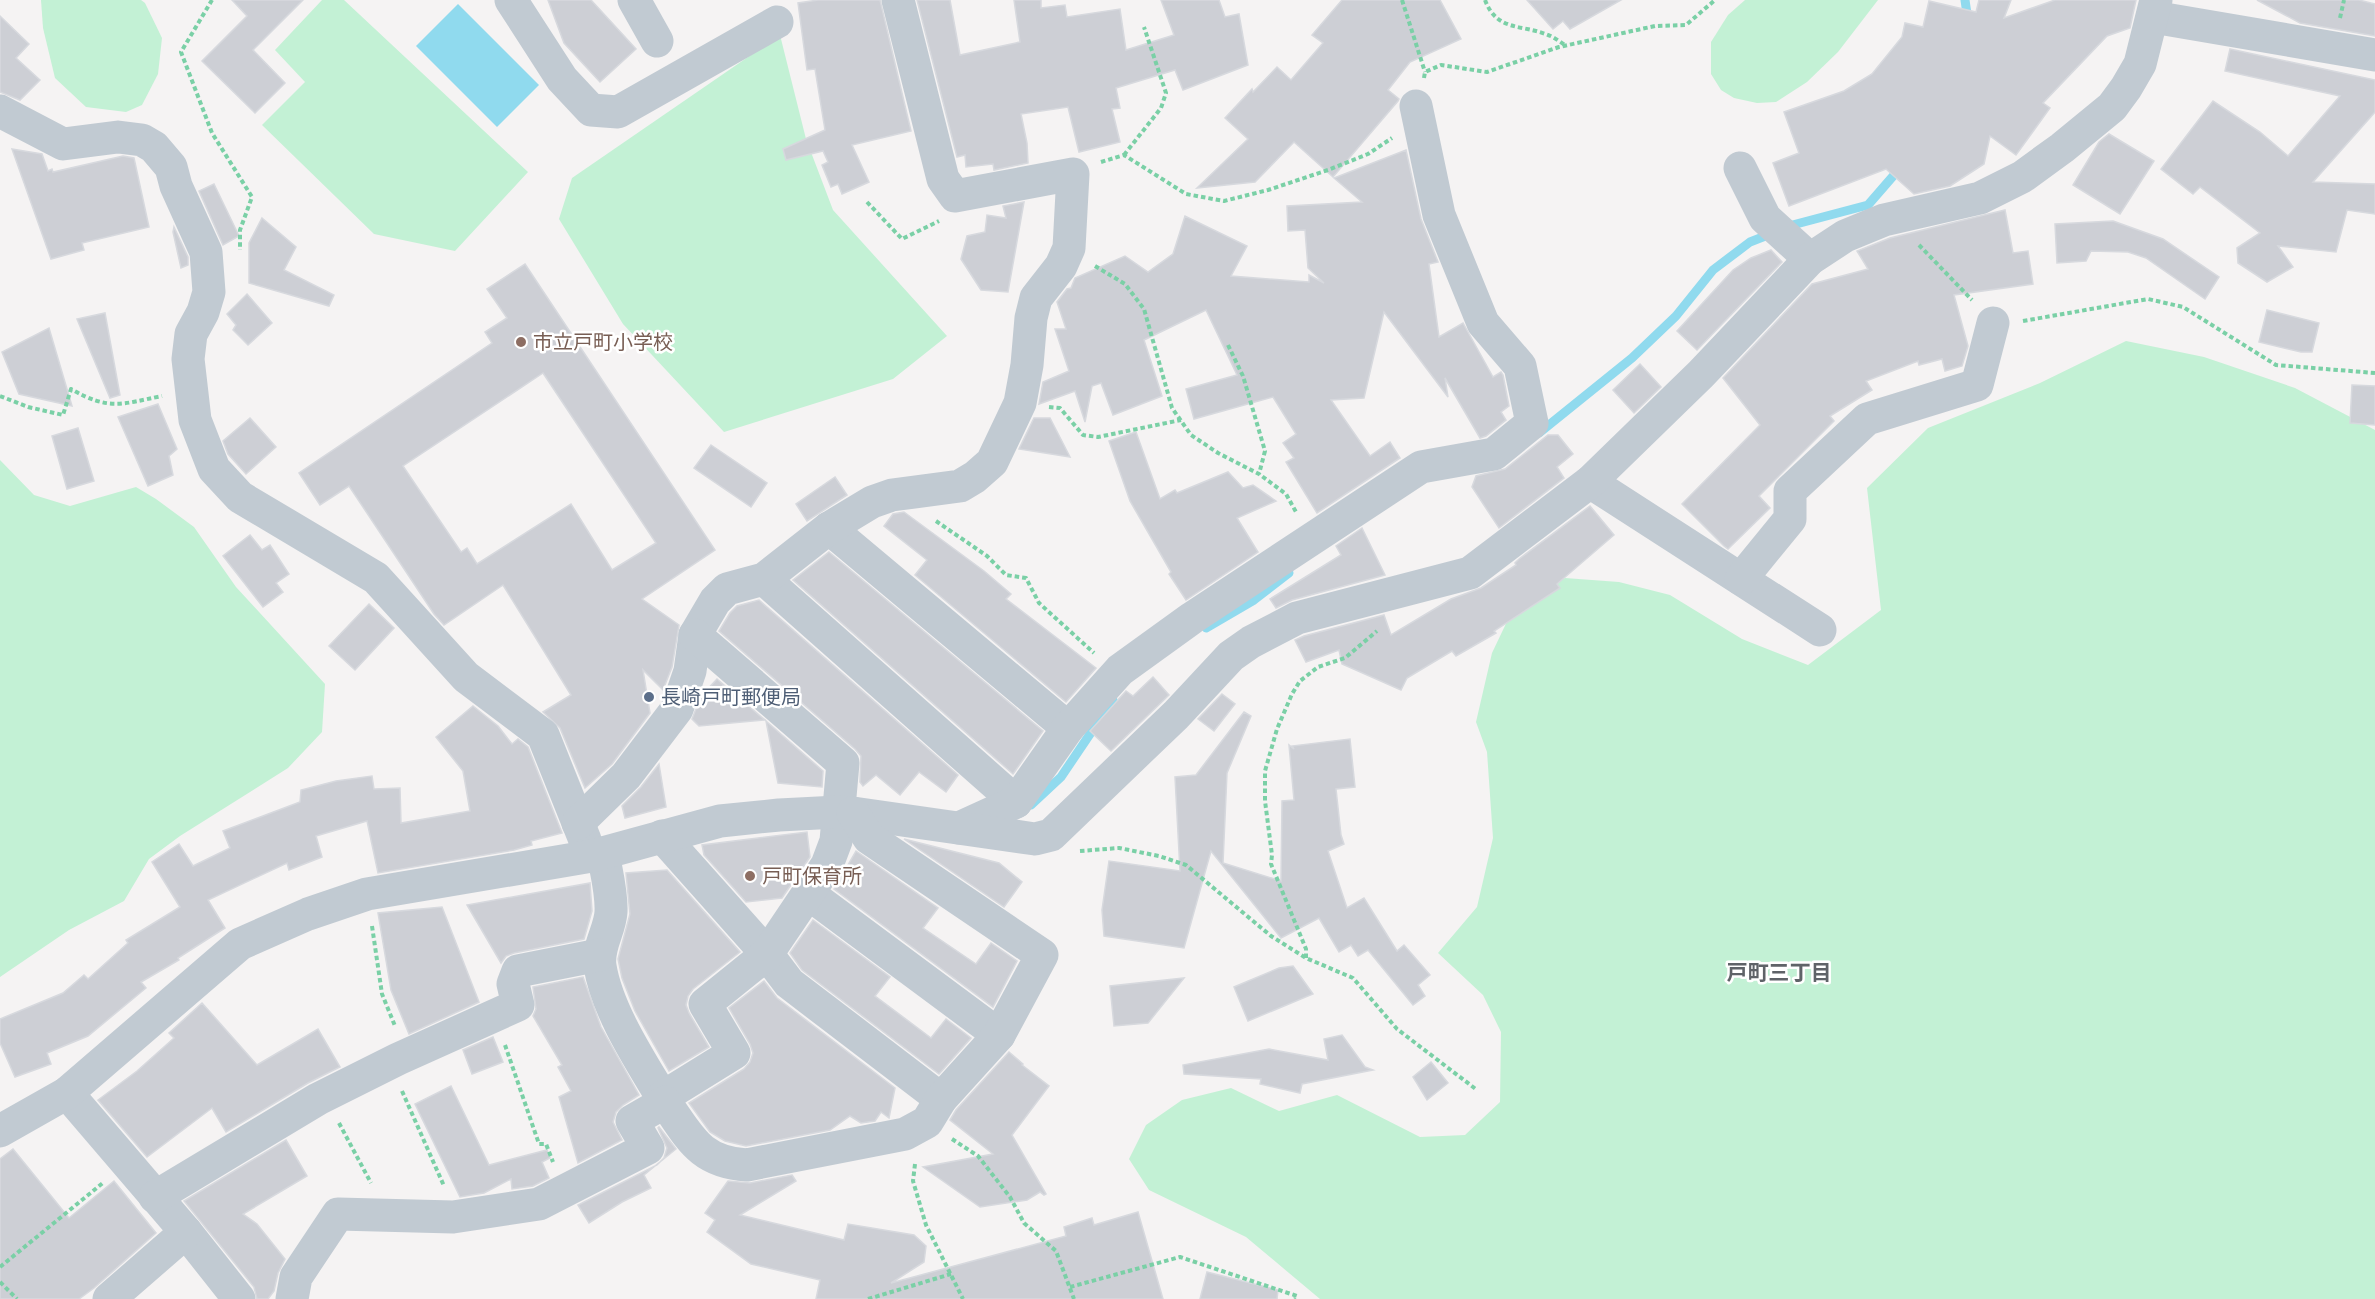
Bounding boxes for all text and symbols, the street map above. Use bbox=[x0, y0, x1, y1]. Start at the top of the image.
place label: 市立戸町小学校 bbox=[533, 329, 673, 355]
marker: 市立戸町小学校 bbox=[514, 335, 528, 349]
place label: 長崎戸町郵便局 bbox=[661, 684, 801, 710]
marker: 長崎戸町郵便局 bbox=[642, 690, 656, 704]
place label: 戸町保育所 bbox=[762, 863, 862, 889]
marker: 戸町保育所 bbox=[743, 869, 757, 883]
district label: 戸町三丁目 bbox=[1727, 959, 1832, 987]

